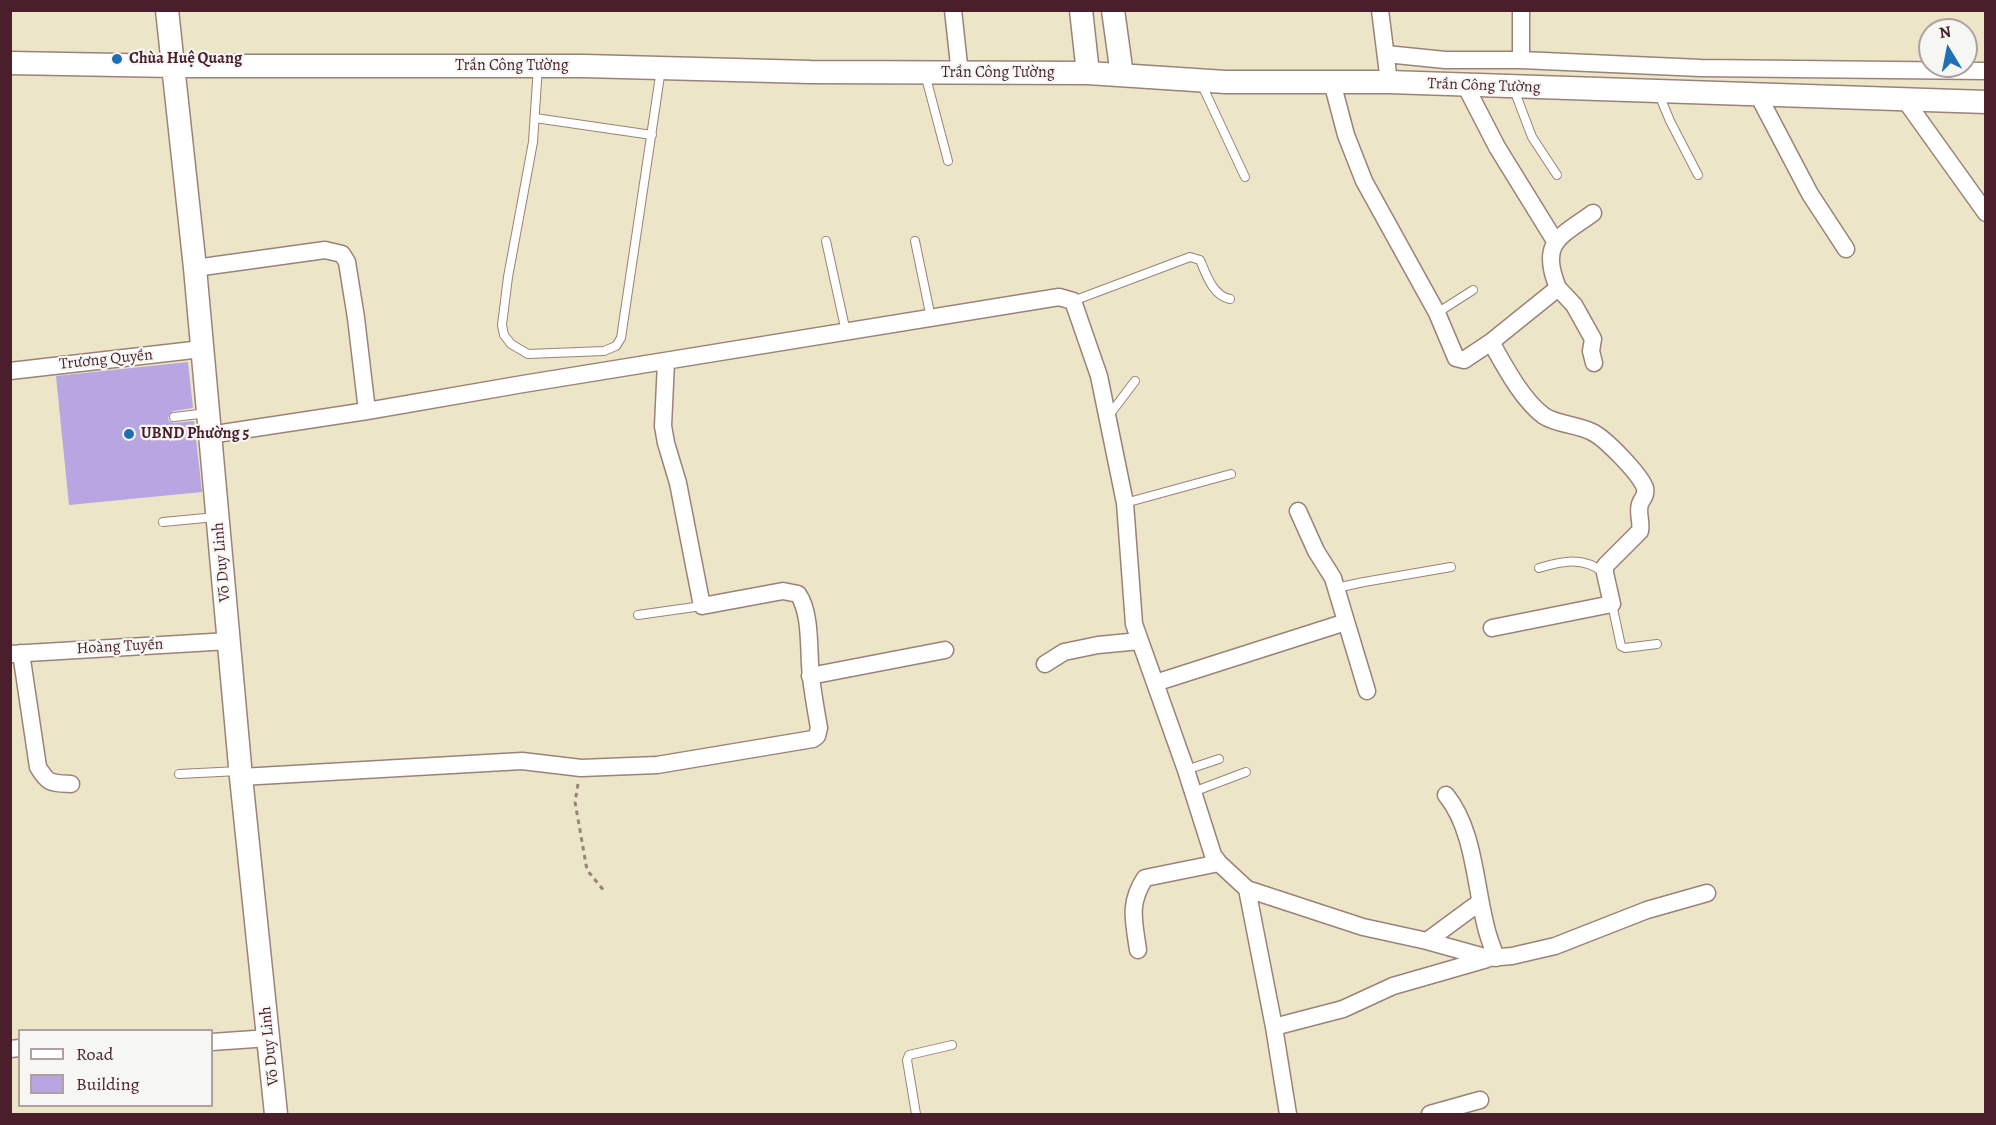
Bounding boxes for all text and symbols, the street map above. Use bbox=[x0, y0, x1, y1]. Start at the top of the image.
north arrow bbox=[1918, 18, 1978, 78]
text: N bbox=[1938, 20, 1953, 44]
place label: Chùa Huệ Quang bbox=[129, 49, 242, 69]
marker: Chùa Huệ Quang bbox=[110, 52, 124, 66]
street label: Trần Công Tường bbox=[455, 56, 569, 76]
street label: Trần Công Tường bbox=[941, 63, 1055, 83]
street label: Trần Công Tường bbox=[1427, 74, 1541, 98]
street label: Trương Quyền bbox=[58, 346, 154, 374]
place label: UBND Phường 5 bbox=[141, 424, 249, 444]
marker: UBND Phường 5 bbox=[122, 427, 136, 441]
street label: Võ Duy Linh bbox=[209, 521, 235, 603]
street label: Hoàng Tuyển bbox=[76, 635, 164, 659]
street label: Võ Duy Linh bbox=[256, 1005, 284, 1087]
legend bbox=[18, 1029, 213, 1107]
text: Road bbox=[76, 1042, 113, 1066]
text: Building bbox=[76, 1072, 140, 1096]

